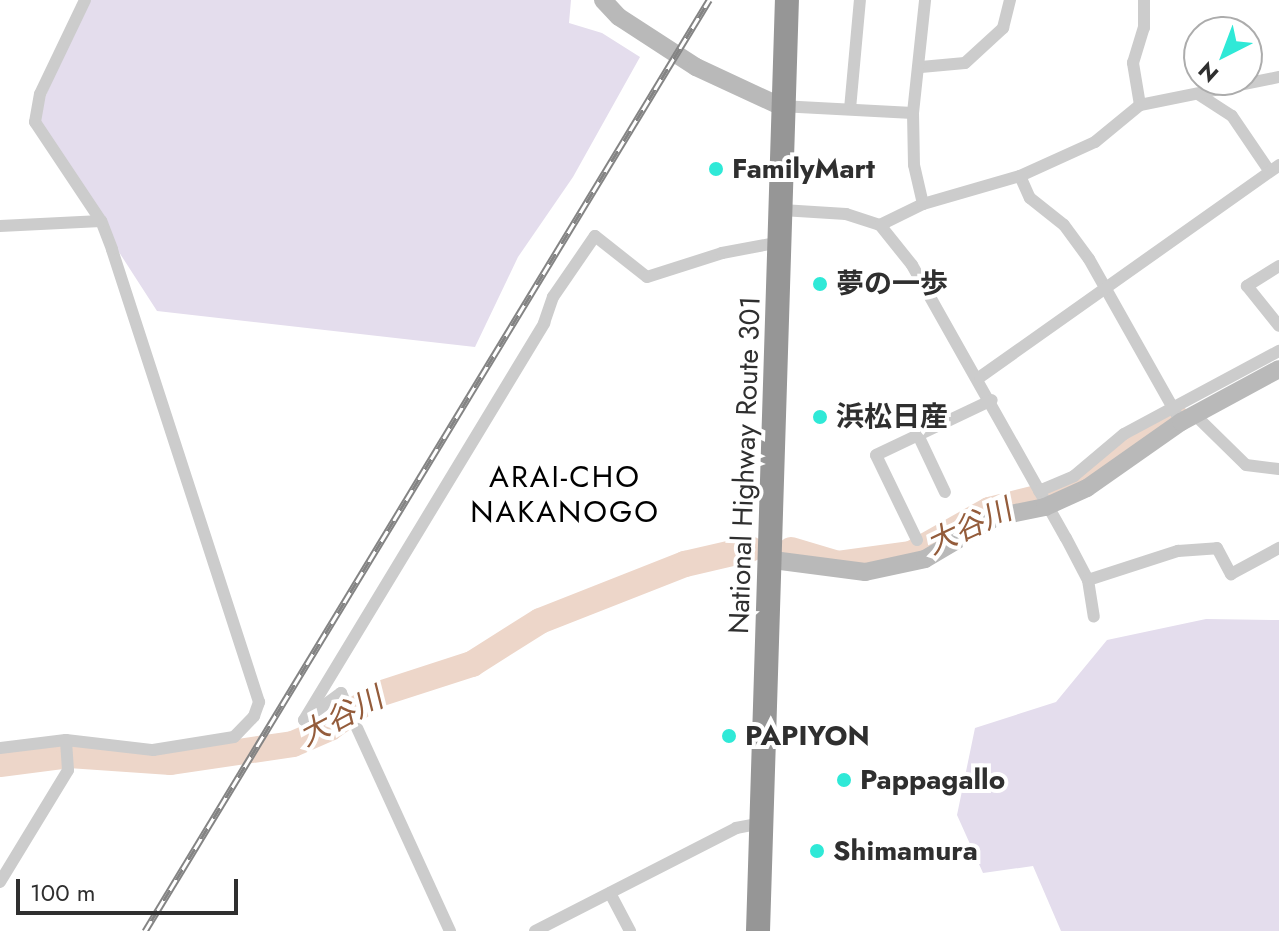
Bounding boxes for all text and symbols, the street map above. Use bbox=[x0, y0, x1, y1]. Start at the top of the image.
north arrow bbox=[1183, 16, 1263, 96]
text: N bbox=[1191, 55, 1225, 90]
place label: FamilyMart bbox=[732, 152, 875, 186]
marker: FamilyMart bbox=[707, 160, 725, 178]
place label: 夢の一歩 bbox=[836, 267, 948, 301]
marker: 夢の一歩 bbox=[811, 275, 829, 293]
street label: National Highway Route 301 bbox=[722, 295, 768, 635]
place label: 浜松日産 bbox=[836, 400, 948, 434]
marker: 浜松日産 bbox=[811, 408, 829, 426]
district label: ARAI-CHO NAKANOGO bbox=[470, 459, 660, 530]
water label: 大谷川 bbox=[921, 492, 1017, 562]
water label: 大谷川 bbox=[293, 680, 389, 754]
place label: PAPIYON bbox=[745, 719, 870, 753]
marker: PAPIYON bbox=[720, 727, 738, 745]
place label: Pappagallo bbox=[860, 763, 1005, 797]
marker: Pappagallo bbox=[835, 771, 853, 789]
place label: Shimamura bbox=[833, 834, 978, 868]
marker: Shimamura bbox=[808, 842, 826, 860]
scale bar bbox=[20, 863, 242, 913]
text: 100 m bbox=[30, 875, 96, 910]

